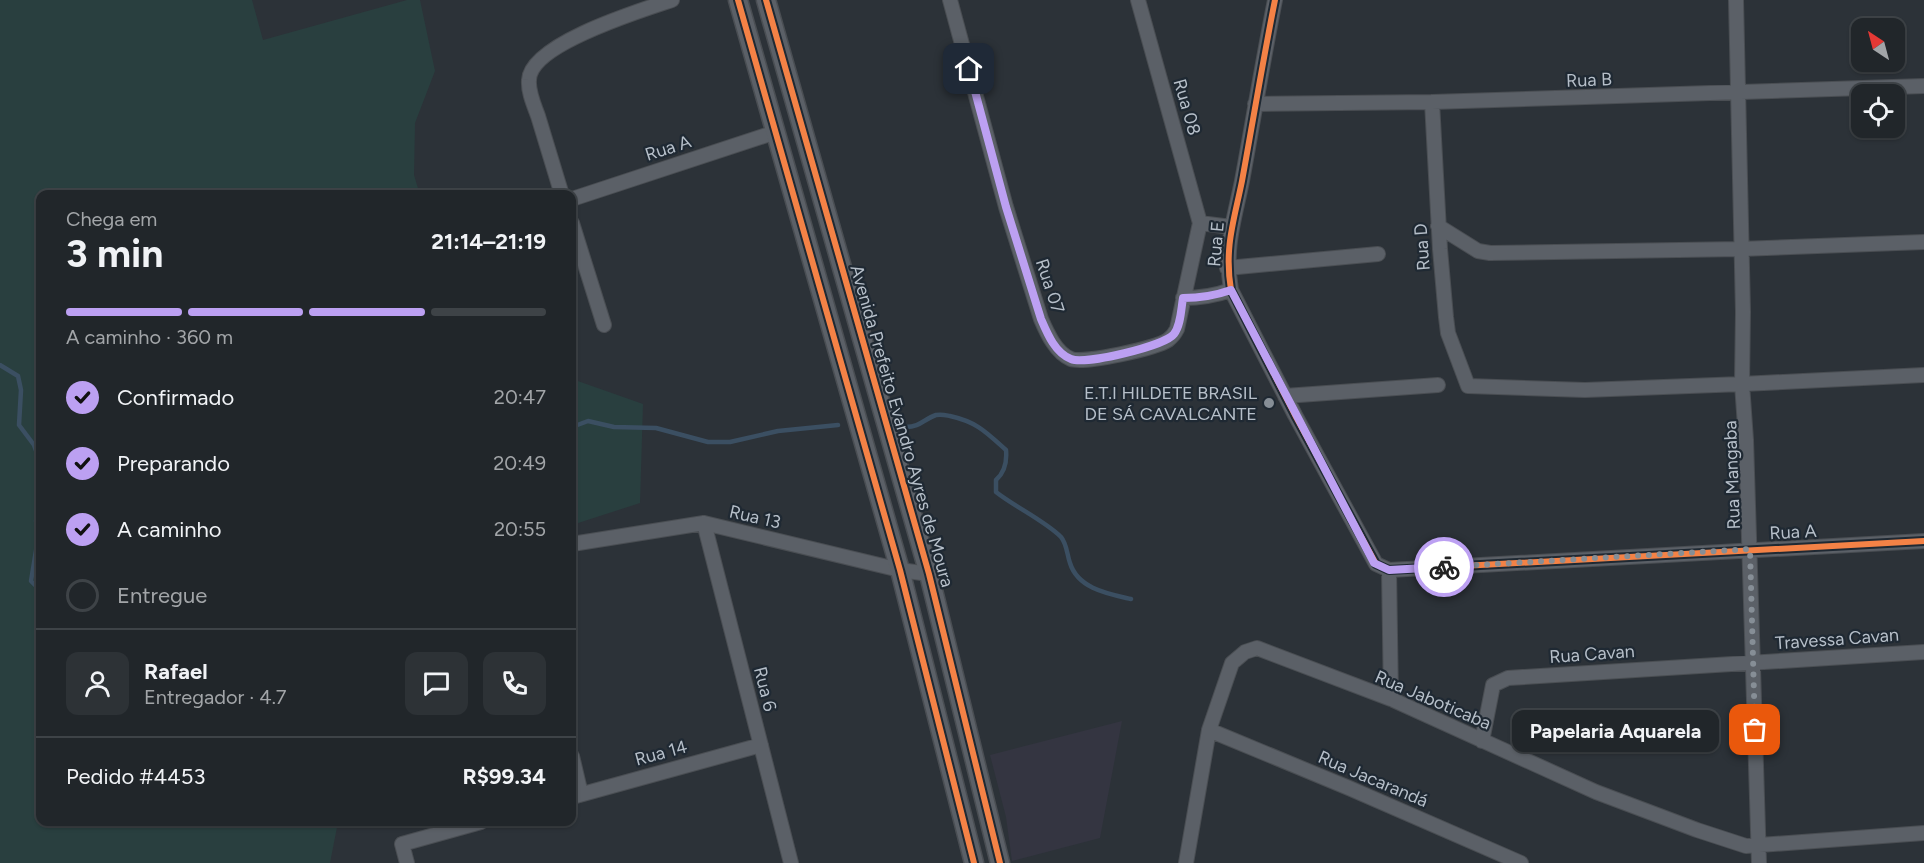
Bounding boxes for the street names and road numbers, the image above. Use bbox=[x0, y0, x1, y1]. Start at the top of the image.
street label: Rua B bbox=[1566, 68, 1612, 92]
street label: Rua 08 bbox=[1168, 76, 1206, 138]
street label: Rua A bbox=[642, 130, 694, 166]
street label: Rua E bbox=[1203, 220, 1229, 268]
street label: Rua D bbox=[1409, 223, 1435, 271]
street label: Rua 07 bbox=[1031, 256, 1069, 316]
street label: Avenida Prefeito Evandro Ayres de Moura bbox=[845, 262, 959, 590]
street label: Rua Mangaba bbox=[1719, 420, 1745, 530]
street label: Rua 13 bbox=[727, 500, 783, 534]
street label: Rua A bbox=[1769, 520, 1817, 544]
street label: Travessa Cavan bbox=[1774, 624, 1900, 654]
street label: Rua Cavan bbox=[1549, 640, 1635, 668]
street label: Rua 6 bbox=[749, 664, 781, 714]
street label: Rua Jaboticaba bbox=[1372, 666, 1494, 734]
street label: Rua 14 bbox=[632, 735, 690, 771]
street label: Rua Jacarandá bbox=[1315, 746, 1431, 812]

